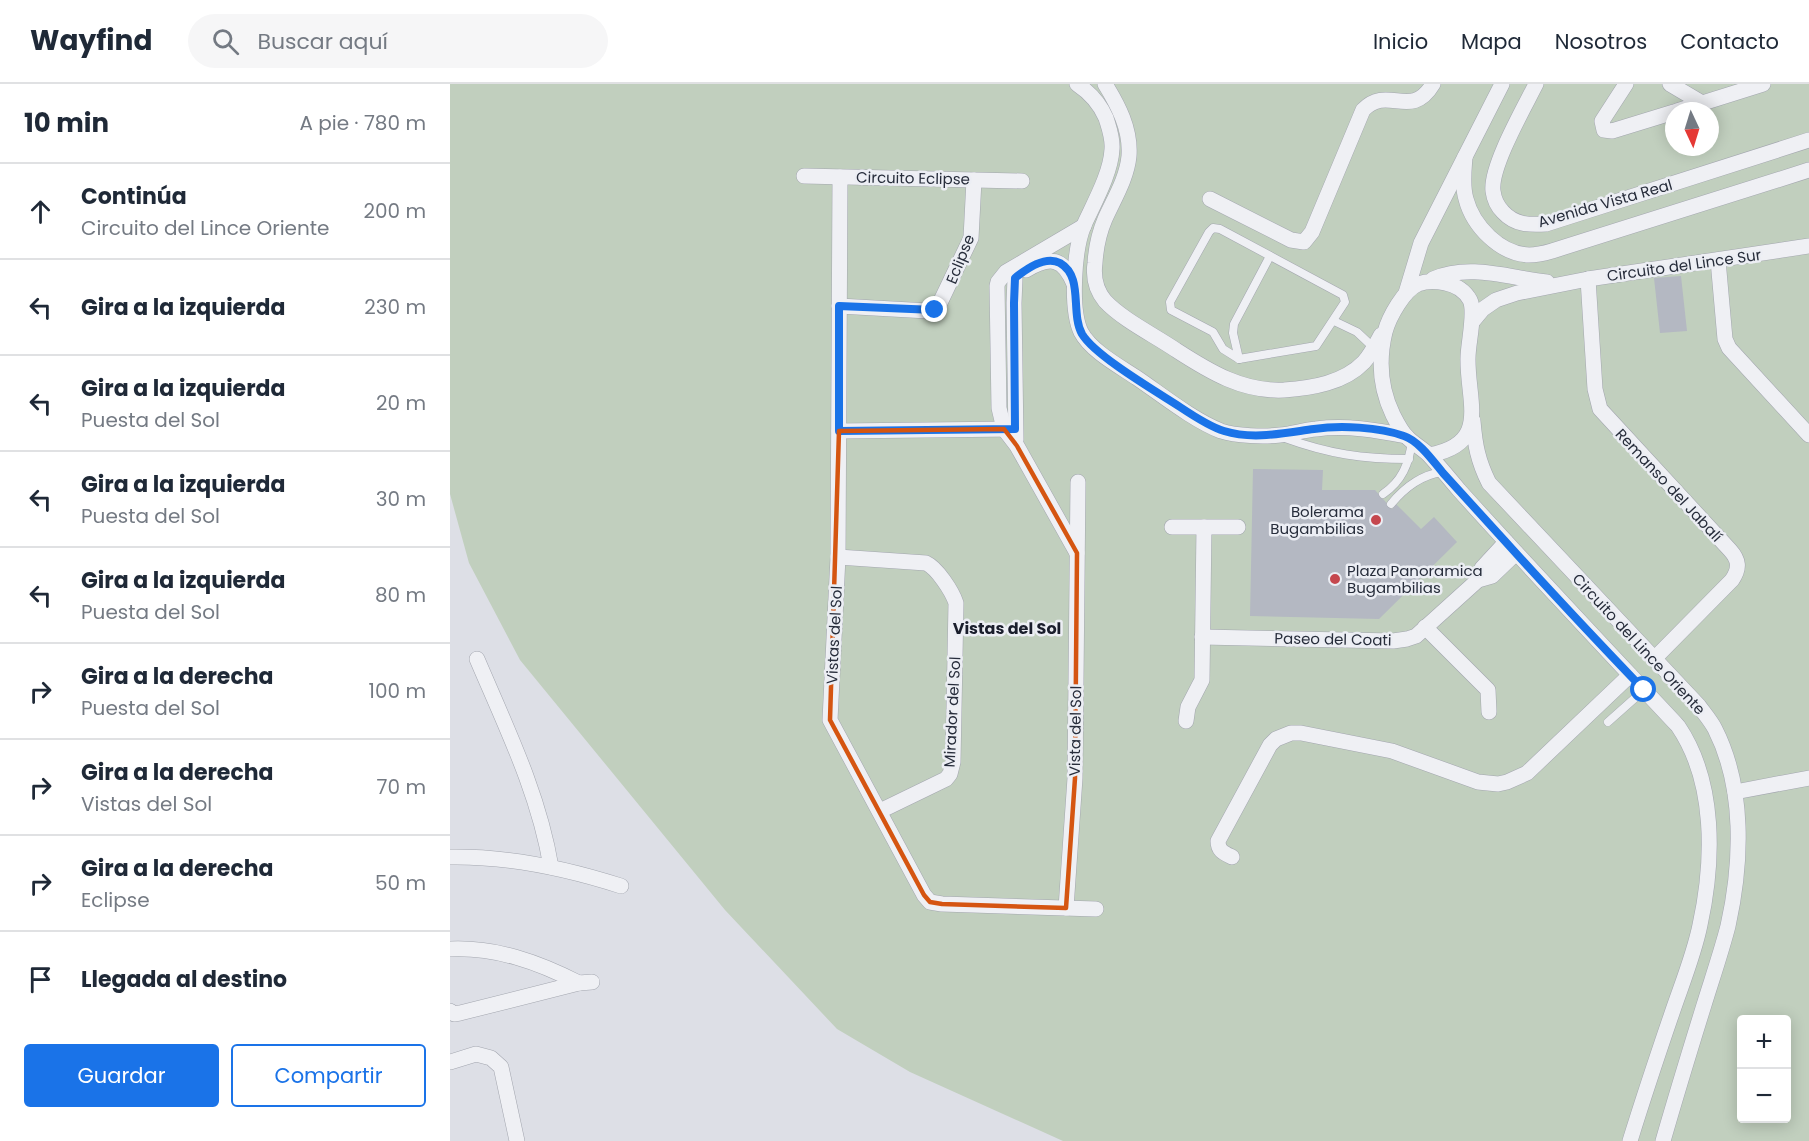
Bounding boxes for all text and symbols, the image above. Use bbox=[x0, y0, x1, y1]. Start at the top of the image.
search box bbox=[188, 14, 608, 68]
text: Wayfind bbox=[30, 21, 152, 60]
icon: search bbox=[209, 25, 242, 58]
text: Buscar aquí bbox=[257, 26, 388, 57]
text: Inicio bbox=[1373, 27, 1428, 56]
text: Mapa bbox=[1461, 27, 1522, 56]
text: Nosotros bbox=[1555, 27, 1647, 56]
text: Contacto bbox=[1680, 27, 1779, 56]
north arrow bbox=[1665, 102, 1719, 156]
text: 10 min bbox=[24, 105, 109, 141]
text: A pie · 780 m bbox=[299, 109, 426, 137]
street label: Circuito Eclipse bbox=[856, 167, 970, 189]
street label: Avenida Vista Real bbox=[1535, 174, 1675, 232]
text: Continúa bbox=[81, 181, 187, 212]
icon: ahead bbox=[24, 195, 57, 228]
text: 200 m bbox=[363, 197, 426, 225]
text: Circuito del Lince Oriente bbox=[81, 214, 330, 242]
street label: Eclipse bbox=[941, 231, 979, 287]
street label: Circuito del Lince Sur bbox=[1605, 244, 1763, 286]
icon: left bbox=[24, 291, 57, 324]
text: Gira a la izquierda bbox=[81, 292, 285, 323]
text: 230 m bbox=[364, 293, 426, 321]
route end bbox=[921, 296, 947, 322]
text: Gira a la izquierda bbox=[81, 373, 285, 404]
icon: left bbox=[24, 387, 57, 420]
text: 20 m bbox=[376, 389, 426, 417]
text: Puesta del Sol bbox=[81, 406, 220, 434]
street label: Remanso del Jabalí bbox=[1611, 424, 1727, 546]
text: Gira a la izquierda bbox=[81, 469, 285, 500]
icon: left bbox=[24, 483, 57, 516]
text: 30 m bbox=[376, 485, 426, 513]
place label: Bolerama Bugambilias bbox=[1270, 501, 1364, 539]
text: Puesta del Sol bbox=[81, 502, 220, 530]
marker: Bolerama Bugambilias bbox=[1369, 513, 1383, 527]
place label: Plaza Panoramica Bugambilias bbox=[1347, 560, 1483, 598]
text: Gira a la izquierda bbox=[81, 565, 285, 596]
street label: Circuito del Lince Oriente bbox=[1568, 569, 1710, 719]
marker: Plaza Panoramica Bugambilias bbox=[1328, 572, 1342, 586]
icon: left bbox=[24, 579, 57, 612]
text: 80 m bbox=[375, 581, 426, 609]
street label: Vistas del Sol bbox=[821, 585, 847, 685]
text: Puesta del Sol bbox=[81, 598, 220, 626]
district label: Vistas del Sol bbox=[953, 617, 1061, 640]
street label: Paseo del Coati bbox=[1274, 627, 1392, 651]
street label: Mirador del Sol bbox=[939, 656, 965, 768]
text: Gira a la derecha bbox=[81, 661, 274, 692]
icon: right bbox=[24, 675, 57, 708]
route start bbox=[1630, 676, 1656, 702]
text: 100 m bbox=[369, 677, 426, 705]
street label: Vista del Sol bbox=[1064, 686, 1086, 776]
text: Puesta del Sol bbox=[81, 694, 220, 722]
text: Gira a la derecha bbox=[81, 757, 274, 788]
icon: right bbox=[24, 771, 57, 804]
text: 70 m bbox=[377, 773, 426, 801]
text: Vistas del Sol bbox=[81, 790, 212, 818]
text: Gira a la derecha bbox=[81, 853, 274, 884]
icon: right bbox=[24, 867, 57, 900]
text: 50 m bbox=[375, 869, 426, 897]
text: Eclipse bbox=[81, 886, 150, 914]
icon: arrive bbox=[24, 963, 57, 996]
text: Llegada al destino bbox=[81, 964, 287, 995]
map controls bbox=[1737, 1015, 1791, 1123]
button: + bbox=[1737, 1015, 1791, 1069]
button: Guardar bbox=[24, 1044, 219, 1107]
button: Compartir bbox=[231, 1044, 426, 1107]
button: − bbox=[1737, 1069, 1791, 1123]

